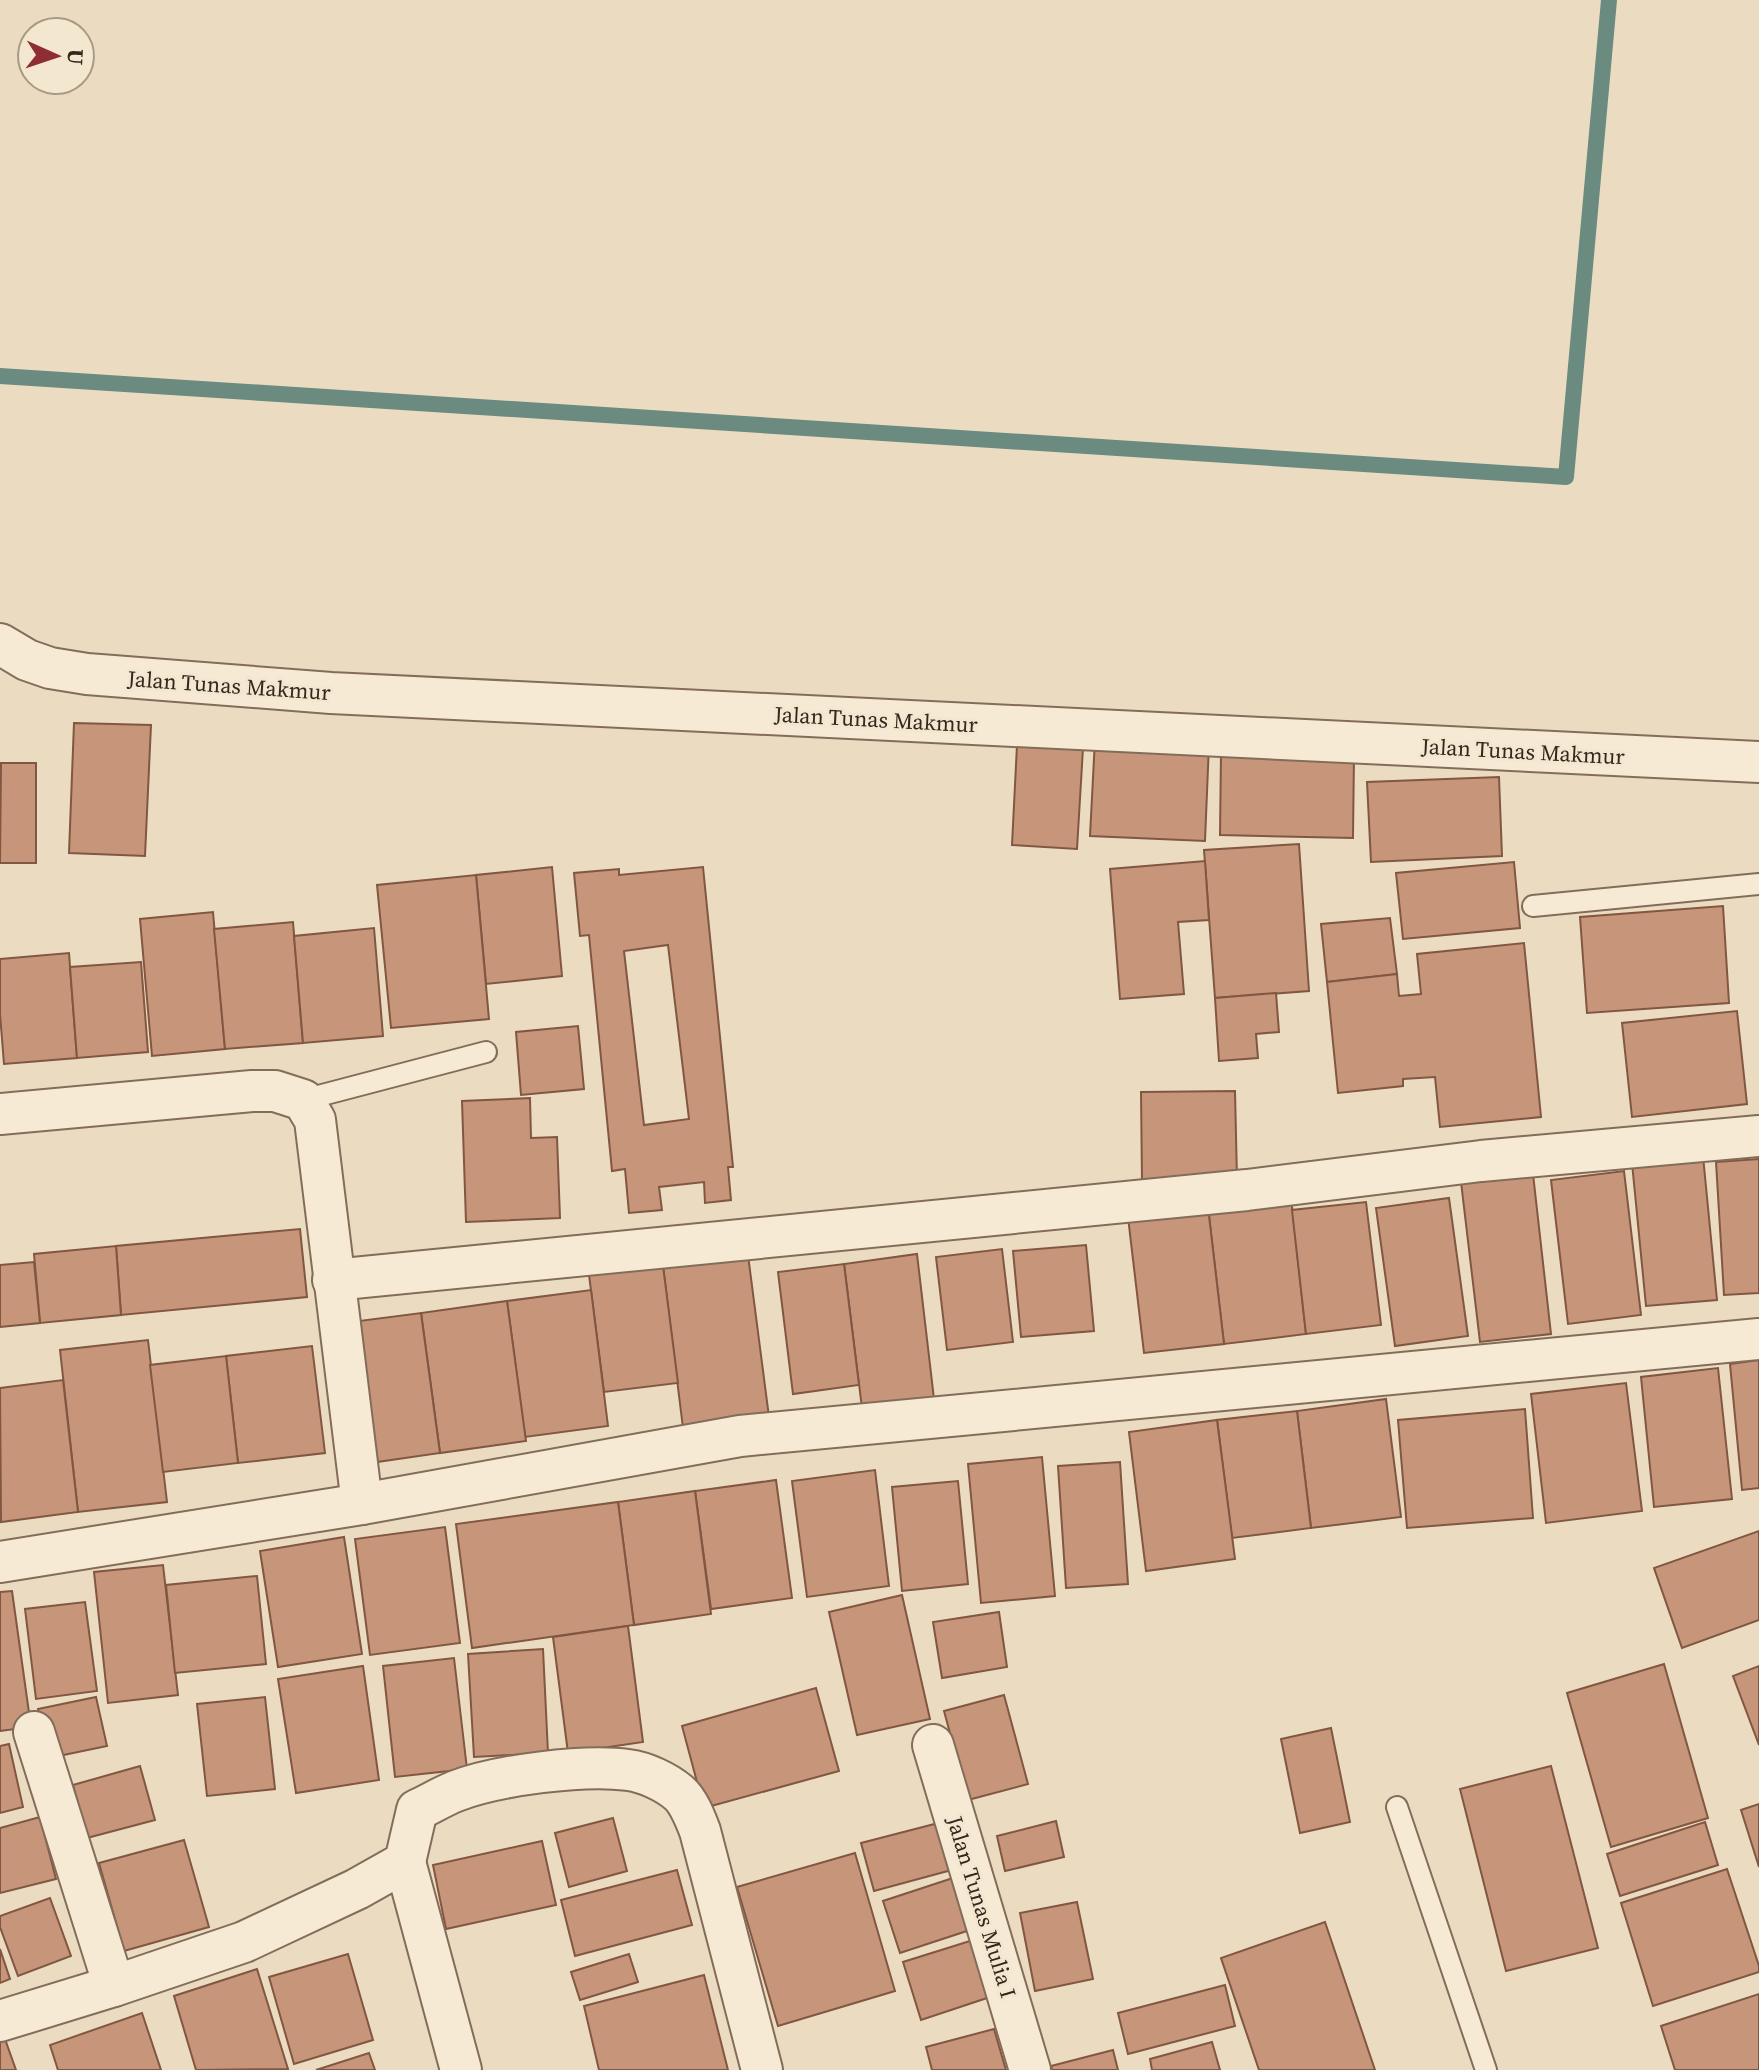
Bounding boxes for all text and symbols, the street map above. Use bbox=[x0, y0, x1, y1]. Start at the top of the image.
north arrow bbox=[16, 16, 96, 96]
text: U bbox=[61, 48, 91, 66]
street label: Jalan Tunas Makmur bbox=[125, 663, 332, 707]
street label: Jalan Tunas Makmur bbox=[773, 699, 979, 739]
street label: Jalan Tunas Makmur bbox=[1420, 731, 1626, 771]
street label: Jalan Tunas Mulia I bbox=[940, 1811, 1024, 2002]

